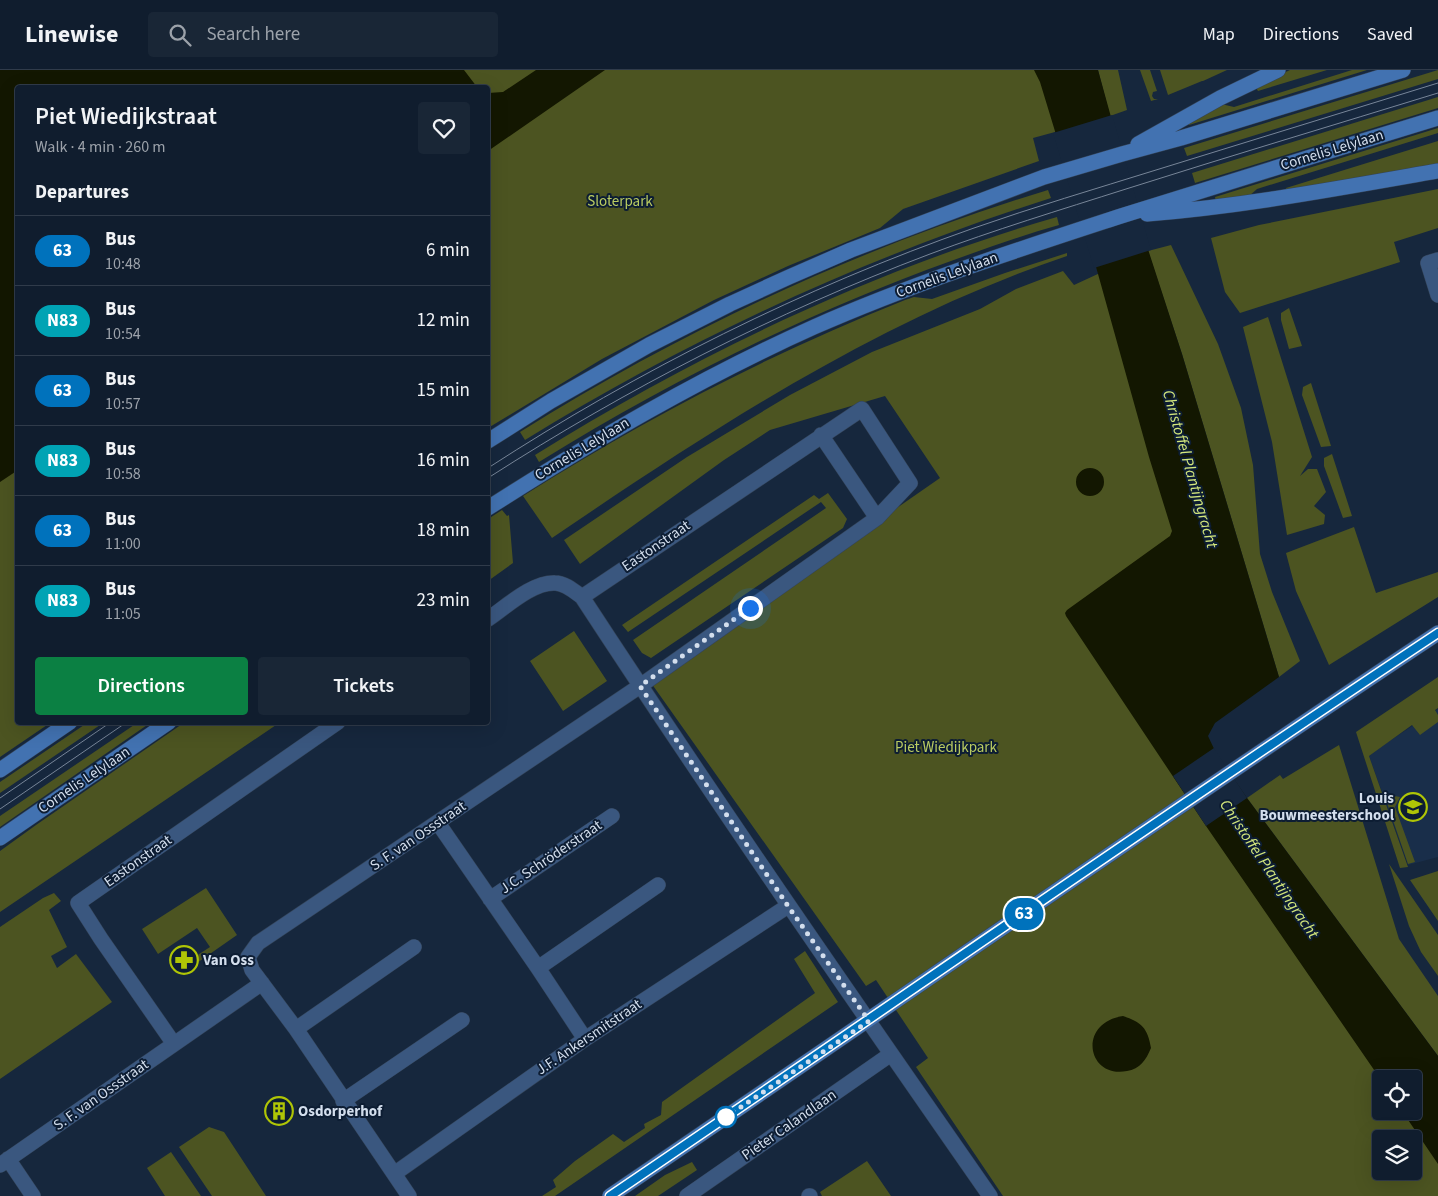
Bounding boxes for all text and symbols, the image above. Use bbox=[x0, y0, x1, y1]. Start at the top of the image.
search box bbox=[148, 12, 498, 57]
text: Linewise bbox=[25, 17, 118, 52]
icon: search bbox=[166, 21, 194, 49]
text: Search here bbox=[206, 21, 300, 48]
text: Map bbox=[1203, 22, 1235, 47]
text: Directions bbox=[1263, 22, 1339, 47]
text: Saved bbox=[1367, 22, 1413, 47]
text: Piet Wiedijkstraat bbox=[35, 99, 217, 134]
button: heart bbox=[418, 102, 470, 154]
street label: Cornelis Lelylaan bbox=[1278, 124, 1386, 176]
text: Walk · 4 min · 260 m bbox=[35, 136, 166, 158]
text: Departures bbox=[35, 179, 129, 206]
park label: Sloterpark bbox=[587, 191, 653, 212]
text: Bus bbox=[105, 226, 136, 253]
text: 6 min bbox=[426, 237, 470, 264]
text: 63 bbox=[53, 238, 72, 263]
street label: Cornelis Lelylaan bbox=[893, 247, 1001, 303]
text: 10:48 bbox=[105, 253, 141, 275]
text: Bus bbox=[105, 296, 136, 323]
text: 12 min bbox=[416, 307, 470, 334]
text: N83 bbox=[47, 308, 78, 333]
text: 10:54 bbox=[105, 323, 141, 345]
text: Bus bbox=[105, 366, 136, 393]
text: 15 min bbox=[416, 377, 470, 404]
text: 63 bbox=[53, 378, 72, 403]
water label: Christoffel Plantijngracht bbox=[1157, 387, 1223, 551]
text: 10:57 bbox=[105, 393, 141, 415]
street label: Cornelis Lelylaan bbox=[531, 412, 633, 486]
text: Bus bbox=[105, 436, 136, 463]
text: 16 min bbox=[416, 447, 470, 474]
text: N83 bbox=[47, 448, 78, 473]
text: 10:58 bbox=[105, 463, 141, 485]
text: Bus bbox=[105, 506, 136, 533]
street label: Eastonstraat bbox=[618, 515, 694, 577]
text: 18 min bbox=[416, 517, 470, 544]
text: 63 bbox=[53, 518, 72, 543]
text: 11:00 bbox=[105, 533, 141, 555]
text: Bus bbox=[105, 576, 136, 603]
text: 23 min bbox=[416, 587, 470, 614]
text: N83 bbox=[47, 588, 78, 613]
your location bbox=[738, 596, 763, 621]
text: 11:05 bbox=[105, 603, 141, 625]
button: Directions bbox=[35, 657, 248, 715]
button: Tickets bbox=[258, 657, 470, 715]
park label: Piet Wiedijkpark bbox=[895, 737, 998, 758]
street label: Cornelis Lelylaan bbox=[34, 741, 134, 819]
place label: Louis Bouwmeesterschool bbox=[1259, 788, 1395, 826]
school or university icon: Louis Bouwmeesterschool bbox=[1398, 792, 1428, 822]
water label: Christoffel Plantijngracht bbox=[1214, 795, 1324, 944]
street label: S. F. van Ossstraat bbox=[366, 796, 470, 876]
street label: J.C. Schröderstraat bbox=[496, 815, 606, 899]
street label: Eastonstraat bbox=[100, 830, 176, 892]
line badge: 63 bbox=[1002, 898, 1046, 930]
text: 63 bbox=[1014, 901, 1034, 926]
pharmacy icon: Van Oss bbox=[169, 945, 199, 975]
place label: Van Oss bbox=[202, 950, 254, 971]
street label: J.F. Ankersmitstraat bbox=[532, 994, 646, 1080]
street label: S. F. van Ossstraat bbox=[49, 1054, 153, 1136]
map controls bbox=[1372, 1070, 1422, 1180]
button: locate bbox=[1372, 1070, 1422, 1120]
street label: Pieter Calandlaan bbox=[737, 1085, 841, 1165]
building icon: Osdorperhof bbox=[264, 1096, 294, 1126]
place label: Osdorperhof bbox=[298, 1101, 383, 1122]
unlabelled marker bbox=[715, 1106, 737, 1128]
button: layers bbox=[1372, 1130, 1422, 1180]

